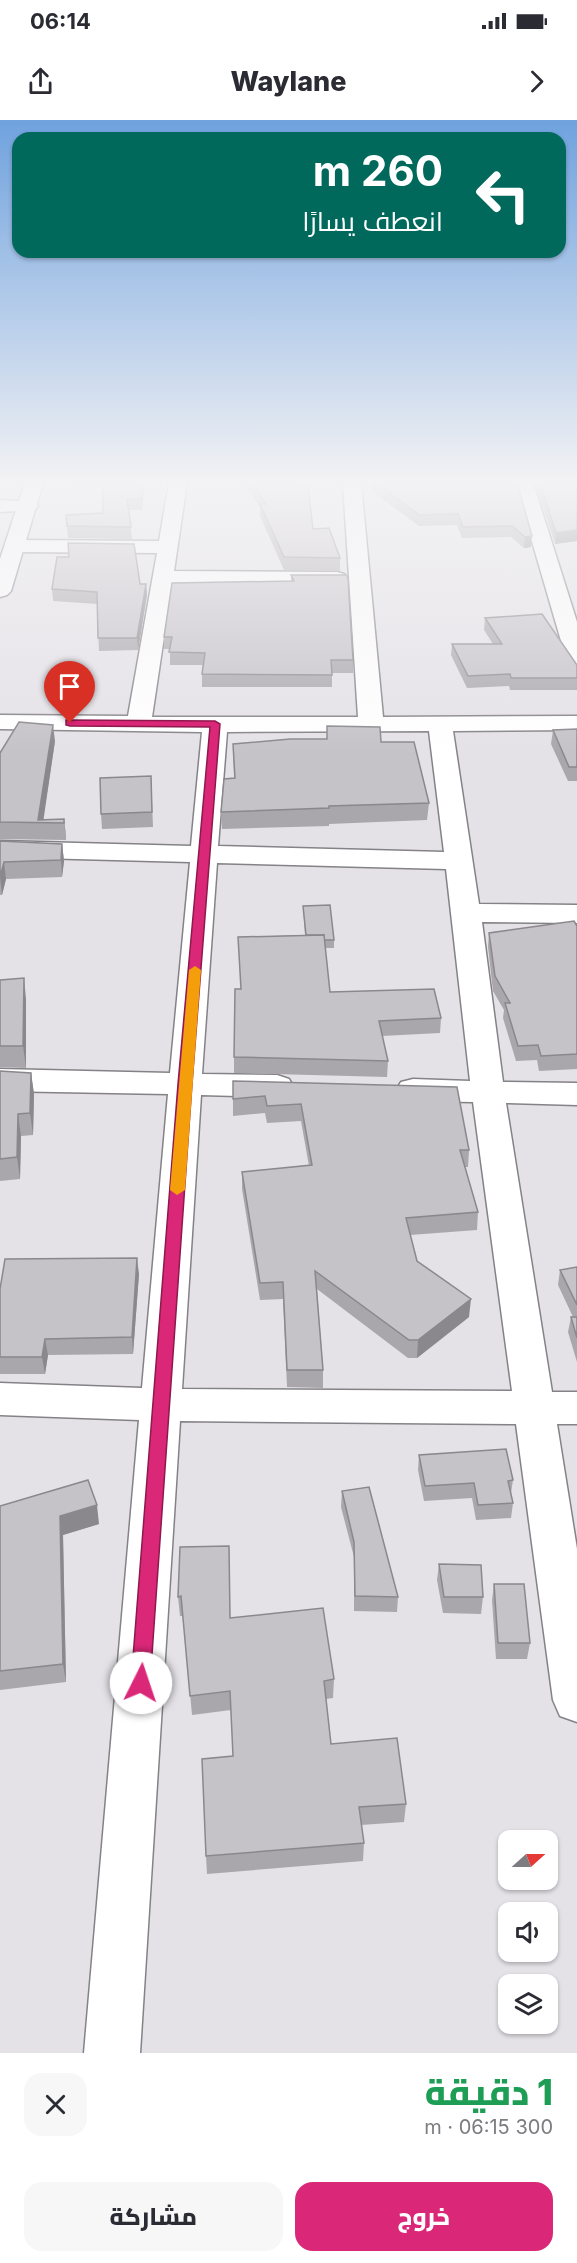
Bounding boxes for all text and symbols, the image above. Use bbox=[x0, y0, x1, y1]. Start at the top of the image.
text: 06:14 bbox=[30, 8, 91, 34]
icon: share bbox=[24, 65, 57, 98]
text: Waylane bbox=[231, 65, 346, 98]
icon: forward bbox=[520, 65, 553, 98]
text: 260 m bbox=[313, 145, 443, 196]
icon: left bbox=[464, 156, 542, 234]
text: انعطف يسارًا bbox=[302, 205, 443, 238]
pin bbox=[44, 661, 95, 723]
icon: arrive bbox=[53, 670, 86, 703]
position arrow bbox=[109, 1651, 173, 1715]
north arrow bbox=[498, 1830, 558, 1890]
map controls bbox=[498, 1830, 558, 2034]
button: sound bbox=[498, 1902, 558, 1962]
button: layers bbox=[498, 1974, 558, 2034]
text: 1 دقيقة bbox=[425, 2070, 553, 2114]
button: close bbox=[24, 2073, 87, 2136]
text: 300 m · 06:15 bbox=[424, 2115, 553, 2139]
button: مشاركة bbox=[24, 2182, 283, 2251]
button: خروج bbox=[295, 2182, 553, 2251]

